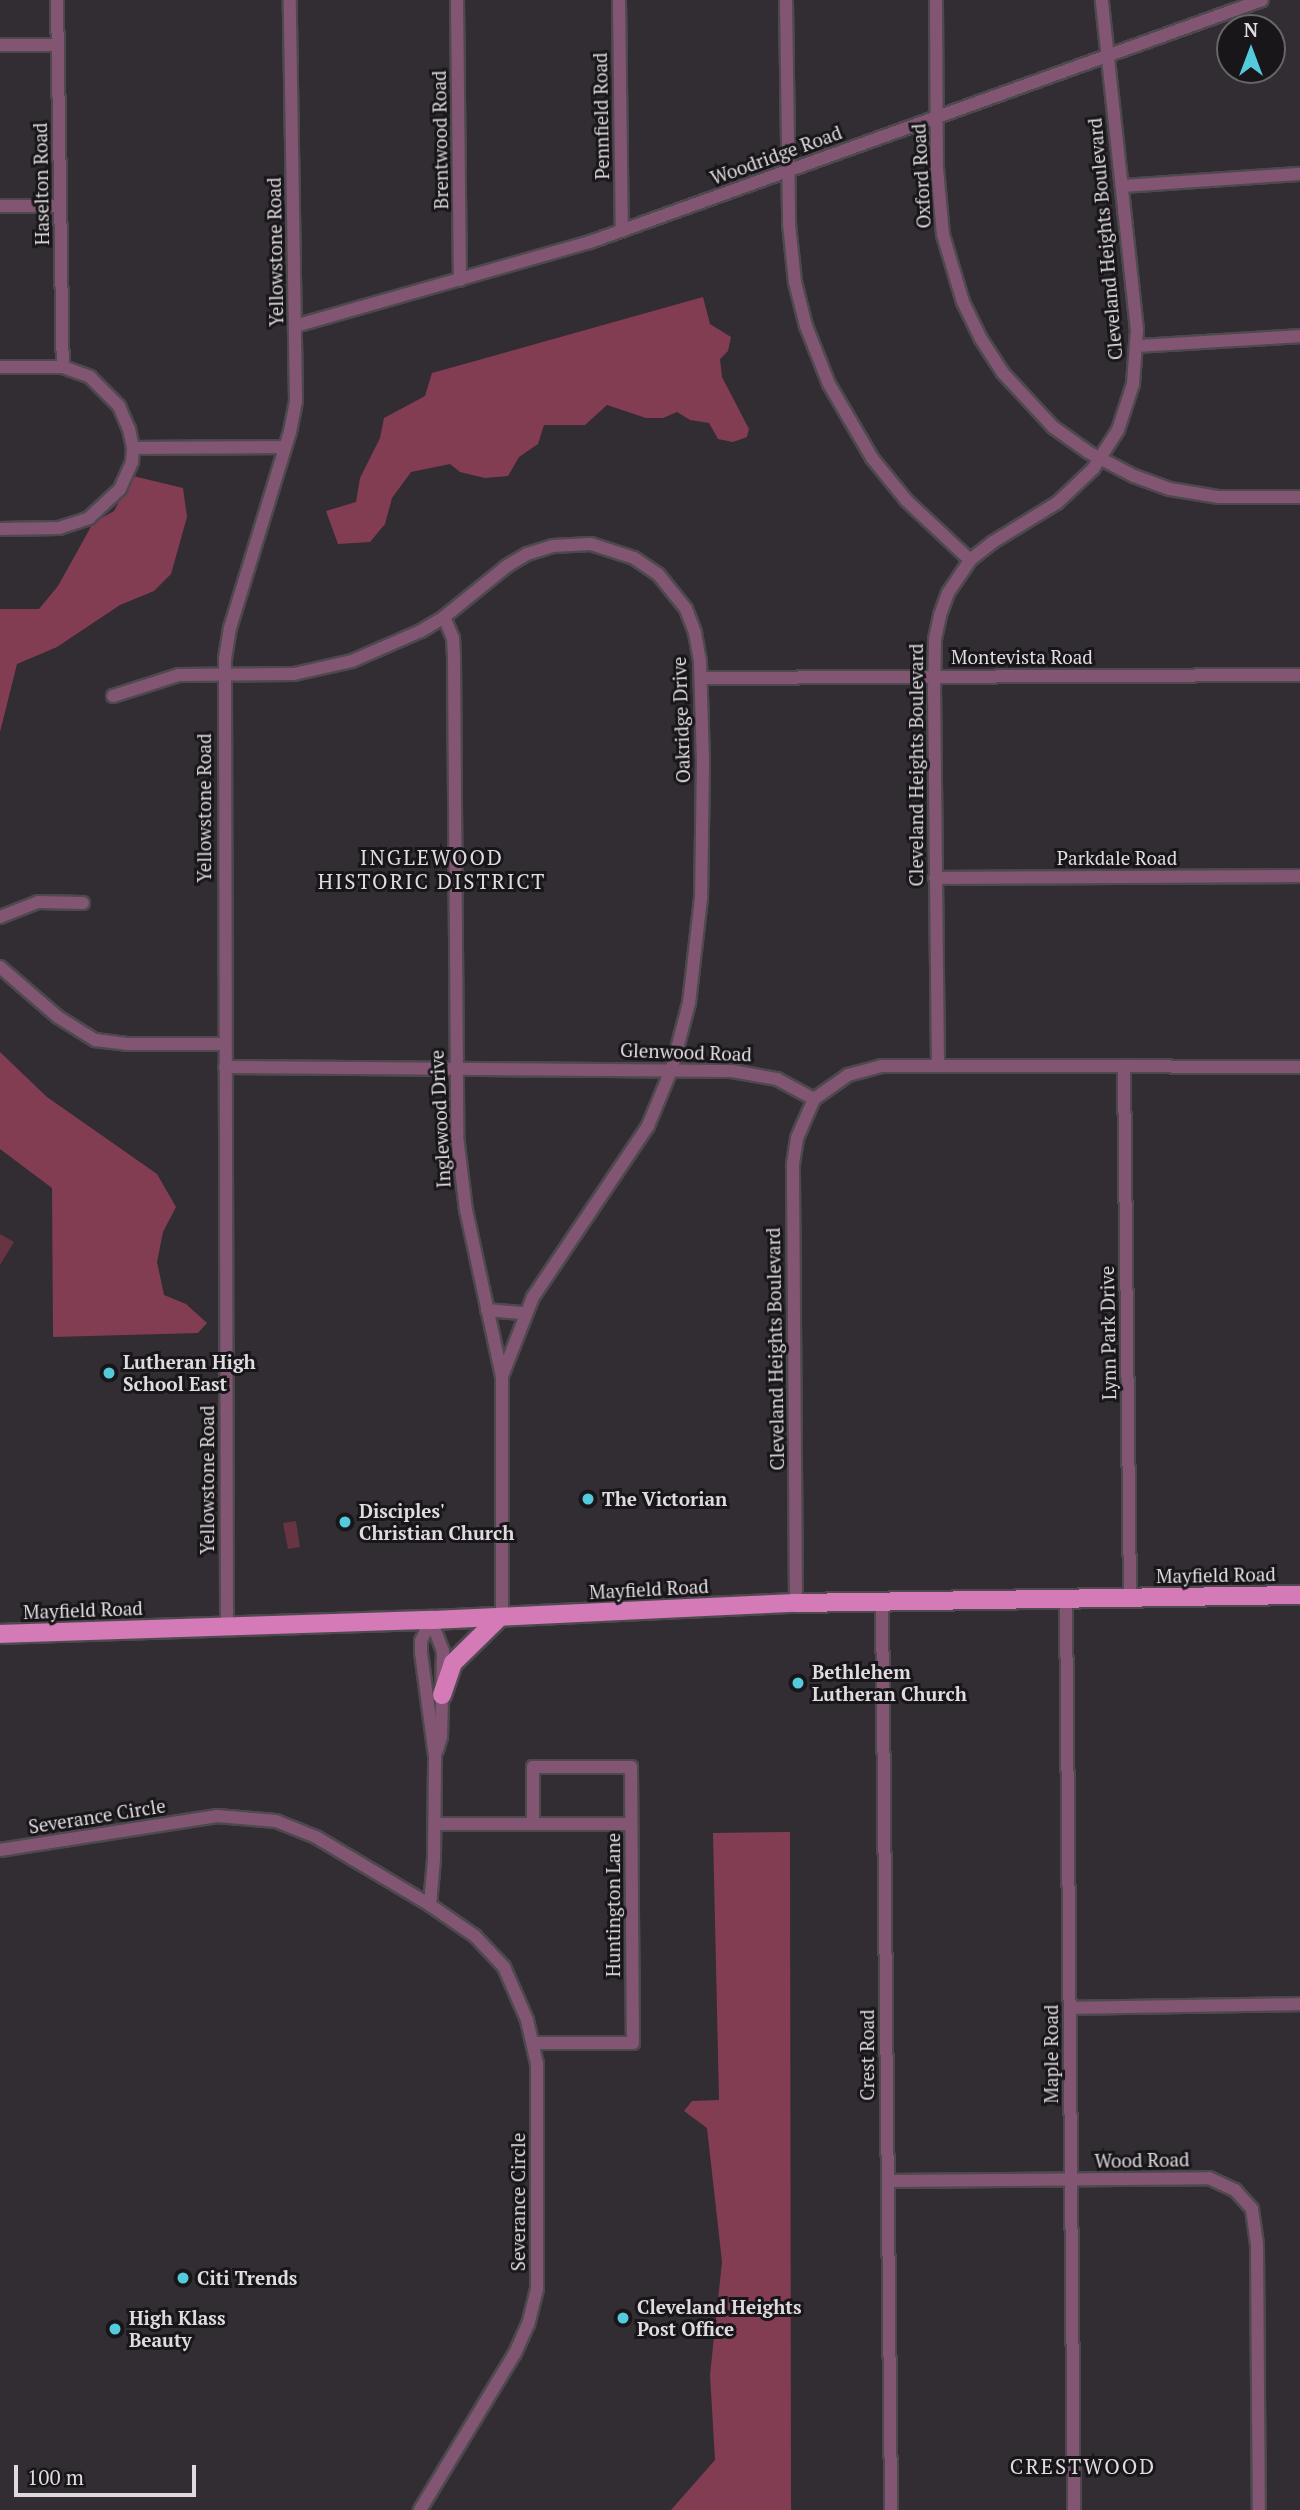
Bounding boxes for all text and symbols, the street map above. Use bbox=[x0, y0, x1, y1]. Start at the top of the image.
north arrow bbox=[1216, 14, 1286, 84]
text: N bbox=[1244, 17, 1258, 42]
street label: Pennfield Road bbox=[588, 52, 614, 180]
street label: Brentwood Road bbox=[427, 70, 453, 210]
street label: Cleveland Heights Boulevard bbox=[1083, 117, 1127, 361]
street label: Woodridge Road bbox=[707, 121, 845, 189]
street label: Haselton Road bbox=[29, 122, 53, 246]
street label: Oxford Road bbox=[907, 123, 935, 229]
street label: Yellowstone Road bbox=[262, 177, 288, 327]
street label: Cleveland Heights Boulevard bbox=[905, 643, 927, 887]
street label: Montevista Road bbox=[951, 646, 1093, 668]
street label: Oakridge Drive bbox=[667, 656, 695, 784]
street label: Yellowstone Road bbox=[193, 733, 215, 883]
district label: INGLEWOOD HISTORIC DISTRICT bbox=[320, 844, 544, 894]
street label: Parkdale Road bbox=[1057, 847, 1177, 869]
street label: Glenwood Road bbox=[620, 1038, 752, 1066]
street label: Inglewood Drive bbox=[425, 1049, 455, 1189]
street label: Cleveland Heights Boulevard bbox=[761, 1227, 789, 1471]
street label: Lynn Park Drive bbox=[1095, 1266, 1121, 1400]
place label: Lutheran High School East bbox=[123, 1351, 256, 1395]
marker: Lutheran High School East bbox=[101, 1365, 117, 1381]
street label: Yellowstone Road bbox=[196, 1405, 218, 1555]
place label: The Victorian bbox=[602, 1488, 728, 1510]
marker: The Victorian bbox=[580, 1491, 596, 1507]
place label: Disciples' Christian Church bbox=[359, 1500, 514, 1544]
marker: Disciples' Christian Church bbox=[337, 1514, 353, 1530]
street label: Mayfield Road bbox=[1156, 1563, 1276, 1587]
street label: Mayfield Road bbox=[589, 1574, 709, 1604]
street label: Mayfield Road bbox=[23, 1597, 143, 1623]
place label: Bethlehem Lutheran Church bbox=[812, 1661, 967, 1705]
marker: Bethlehem Lutheran Church bbox=[790, 1675, 806, 1691]
street label: Severance Circle bbox=[27, 1794, 167, 1838]
street label: Huntington Lane bbox=[602, 1833, 624, 1977]
street label: Maple Road bbox=[1040, 2004, 1062, 2104]
street label: Crest Road bbox=[856, 2009, 878, 2101]
street label: Severance Circle bbox=[507, 2133, 529, 2271]
street label: Wood Road bbox=[1094, 2148, 1190, 2172]
place label: Citi Trends bbox=[197, 2267, 297, 2289]
marker: Citi Trends bbox=[175, 2270, 191, 2286]
place label: Cleveland Heights Post Office bbox=[637, 2296, 802, 2340]
place label: High Klass Beauty bbox=[129, 2307, 225, 2351]
marker: Cleveland Heights Post Office bbox=[615, 2310, 631, 2326]
marker: High Klass Beauty bbox=[107, 2321, 123, 2337]
scale bar bbox=[18, 2450, 200, 2494]
district label: CRESTWOOD bbox=[1011, 2453, 1155, 2479]
text: 100 m bbox=[27, 2463, 84, 2491]

